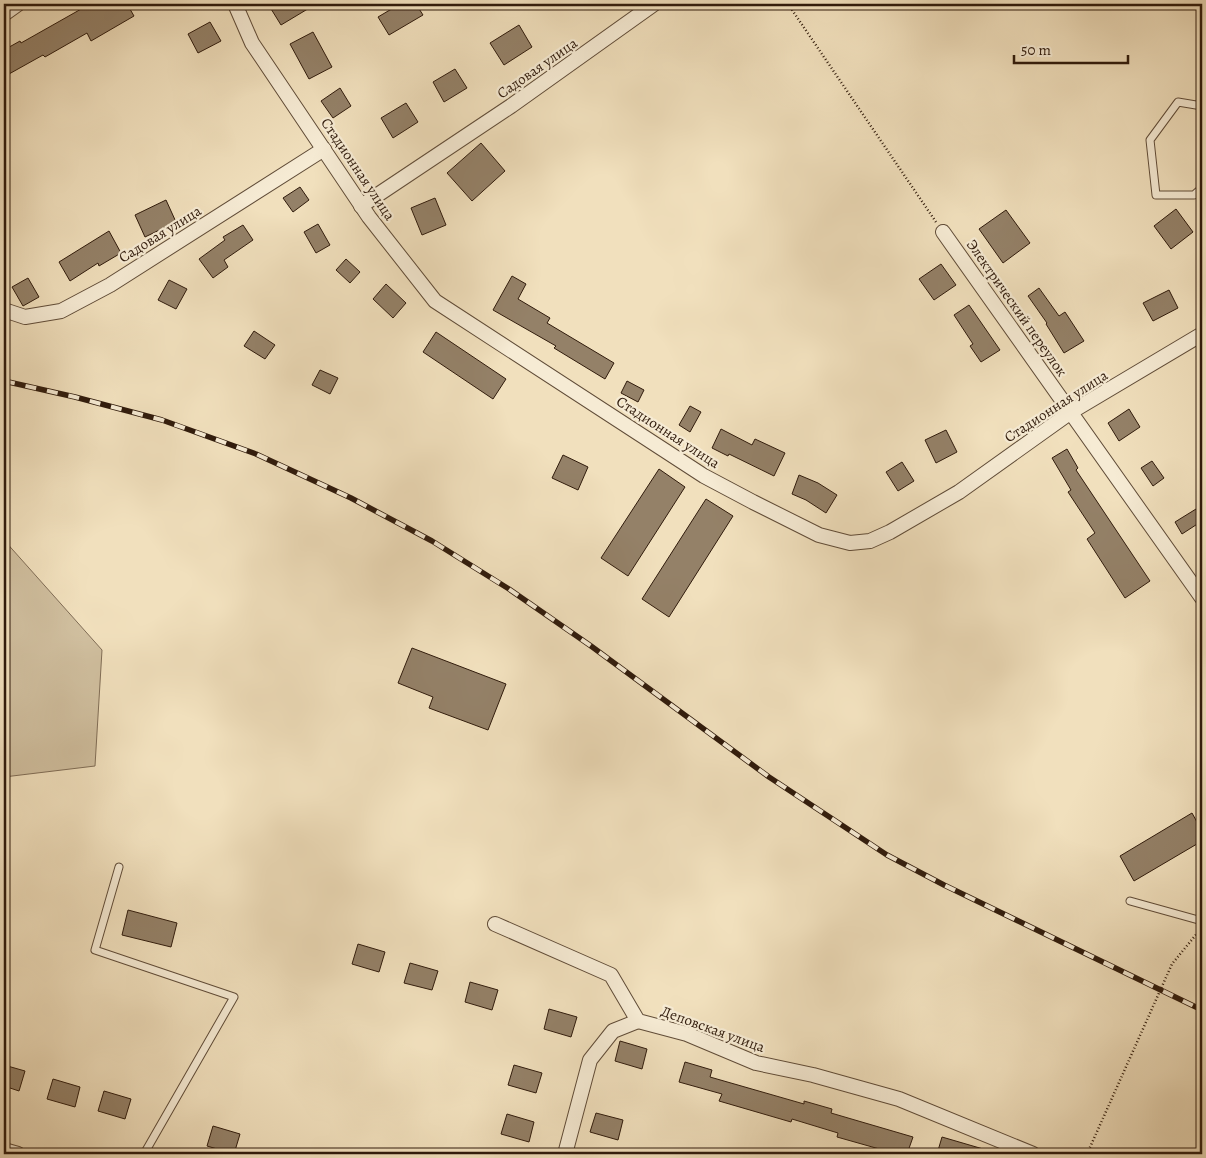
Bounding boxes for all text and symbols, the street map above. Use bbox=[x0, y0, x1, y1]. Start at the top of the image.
scale bar bbox=[1014, 32, 1127, 64]
street label: Садовая улица bbox=[493, 33, 581, 103]
text: 50 m bbox=[1021, 40, 1051, 60]
street label: Стадионная улица bbox=[316, 114, 400, 224]
street label: Садовая улица bbox=[115, 201, 205, 267]
street label: Электрический переулок bbox=[962, 235, 1072, 381]
street label: Стадионная улица bbox=[1000, 365, 1112, 447]
street label: Стадионная улица bbox=[612, 391, 724, 473]
street label: Деповская улица bbox=[658, 1001, 768, 1057]

